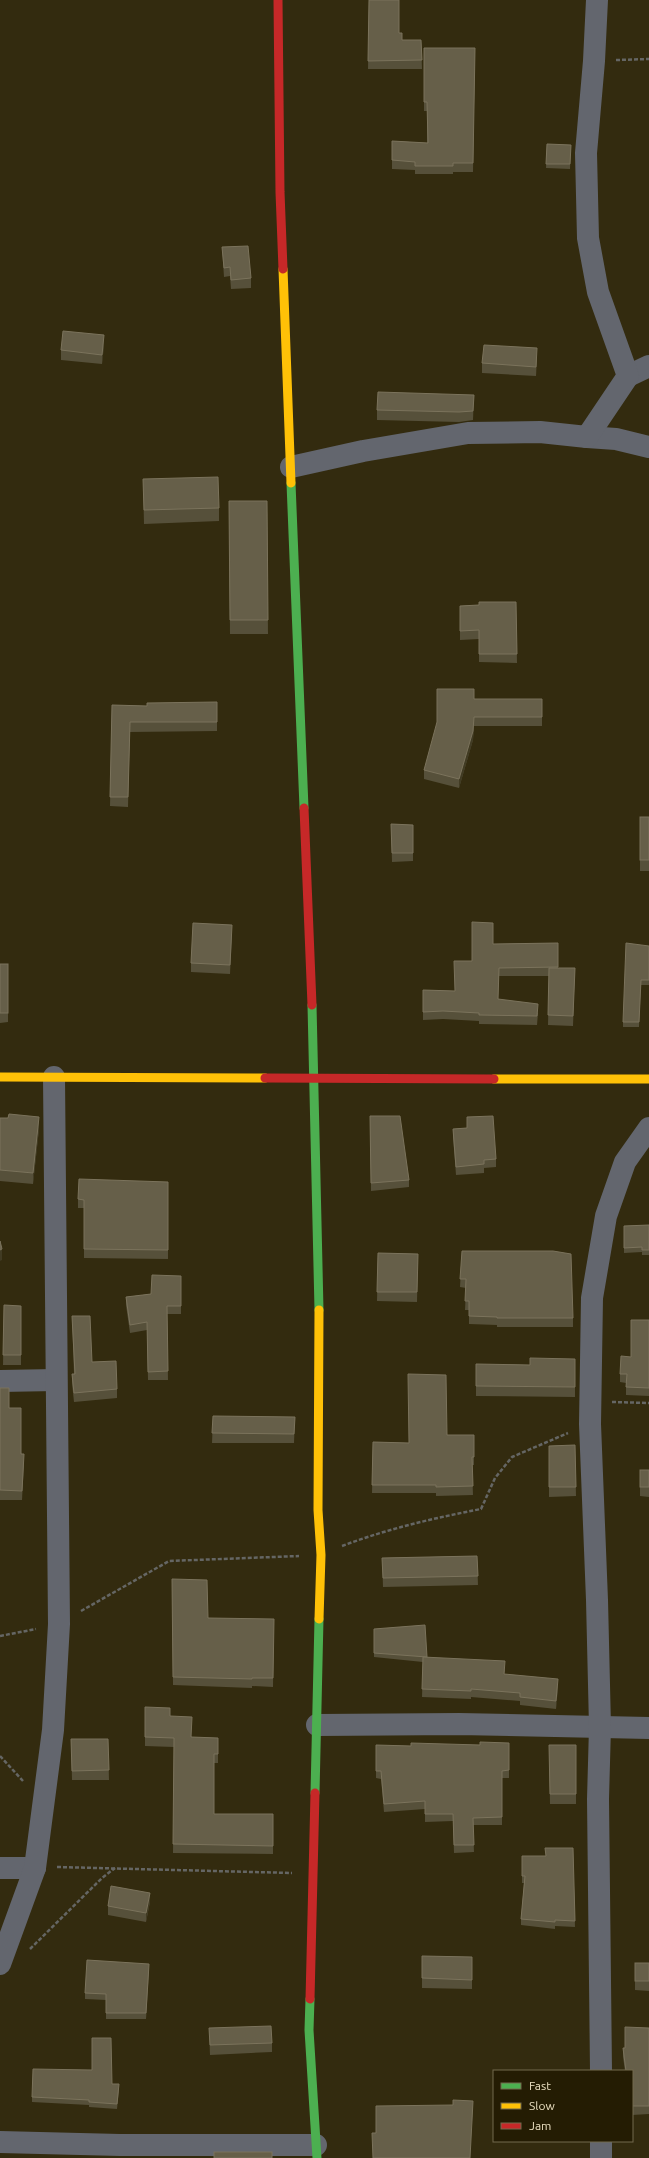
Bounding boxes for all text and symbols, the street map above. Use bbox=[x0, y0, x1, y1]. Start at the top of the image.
legend bbox=[493, 2070, 633, 2142]
text: Fast bbox=[529, 2079, 551, 2092]
text: Slow bbox=[529, 2099, 555, 2112]
text: Jam bbox=[529, 2119, 551, 2132]

